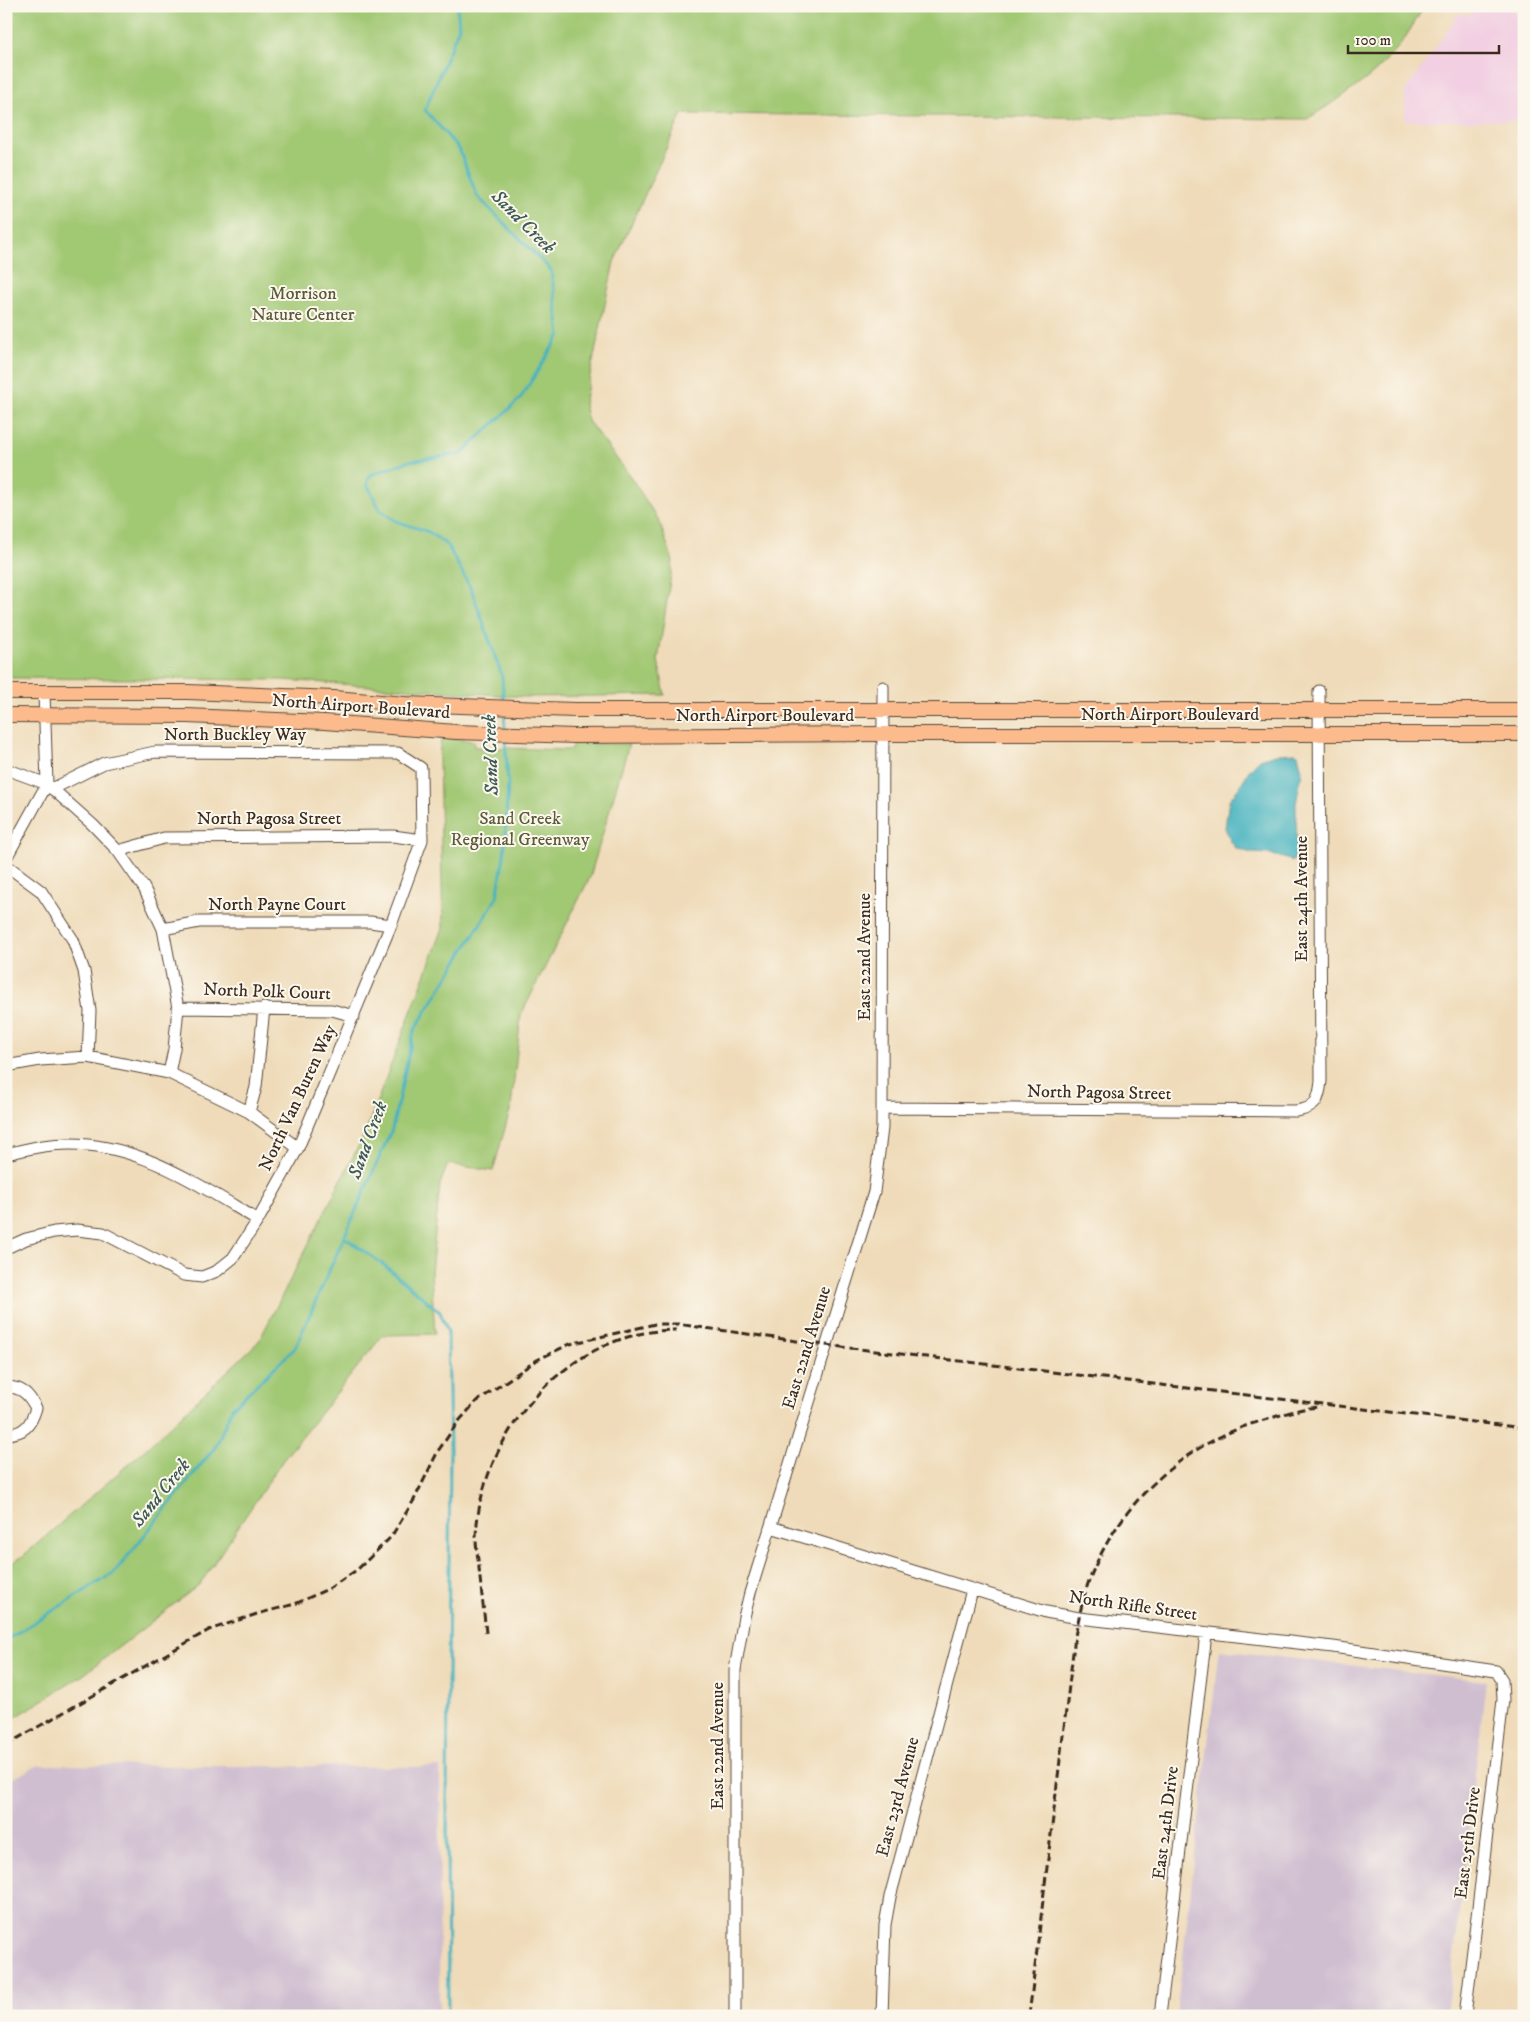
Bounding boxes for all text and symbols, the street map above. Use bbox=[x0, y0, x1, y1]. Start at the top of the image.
scale bar bbox=[1348, 22, 1499, 54]
text: 100 m bbox=[1355, 31, 1391, 50]
water label: Sand Creek bbox=[486, 185, 560, 259]
park label: Morrison Nature Center bbox=[251, 283, 355, 326]
street label: North Airport Boulevard bbox=[271, 690, 451, 724]
street label: North Airport Boulevard bbox=[1081, 704, 1259, 726]
street label: North Airport Boulevard bbox=[676, 705, 854, 727]
water label: Sand Creek bbox=[478, 714, 504, 797]
street label: North Buckley Way bbox=[164, 724, 307, 746]
street label: North Pagosa Street bbox=[197, 808, 342, 830]
park label: Sand Creek Regional Greenway bbox=[451, 808, 590, 851]
street label: East 24th Avenue bbox=[1291, 836, 1313, 962]
street label: East 22nd Avenue bbox=[854, 893, 876, 1021]
street label: North Payne Court bbox=[208, 894, 346, 916]
street label: North Polk Court bbox=[203, 979, 331, 1005]
street label: North Van Buren Way bbox=[254, 1021, 342, 1175]
street label: North Pagosa Street bbox=[1027, 1081, 1172, 1105]
water label: Sand Creek bbox=[343, 1098, 393, 1183]
street label: East 22nd Avenue bbox=[778, 1284, 836, 1412]
water label: Sand Creek bbox=[126, 1454, 195, 1532]
street label: North Rifle Street bbox=[1067, 1586, 1199, 1626]
street label: East 22nd Avenue bbox=[707, 1682, 729, 1810]
street label: East 23rd Avenue bbox=[871, 1735, 925, 1859]
street label: East 24th Drive bbox=[1148, 1765, 1184, 1881]
street label: East 25th Drive bbox=[1450, 1786, 1486, 1900]

